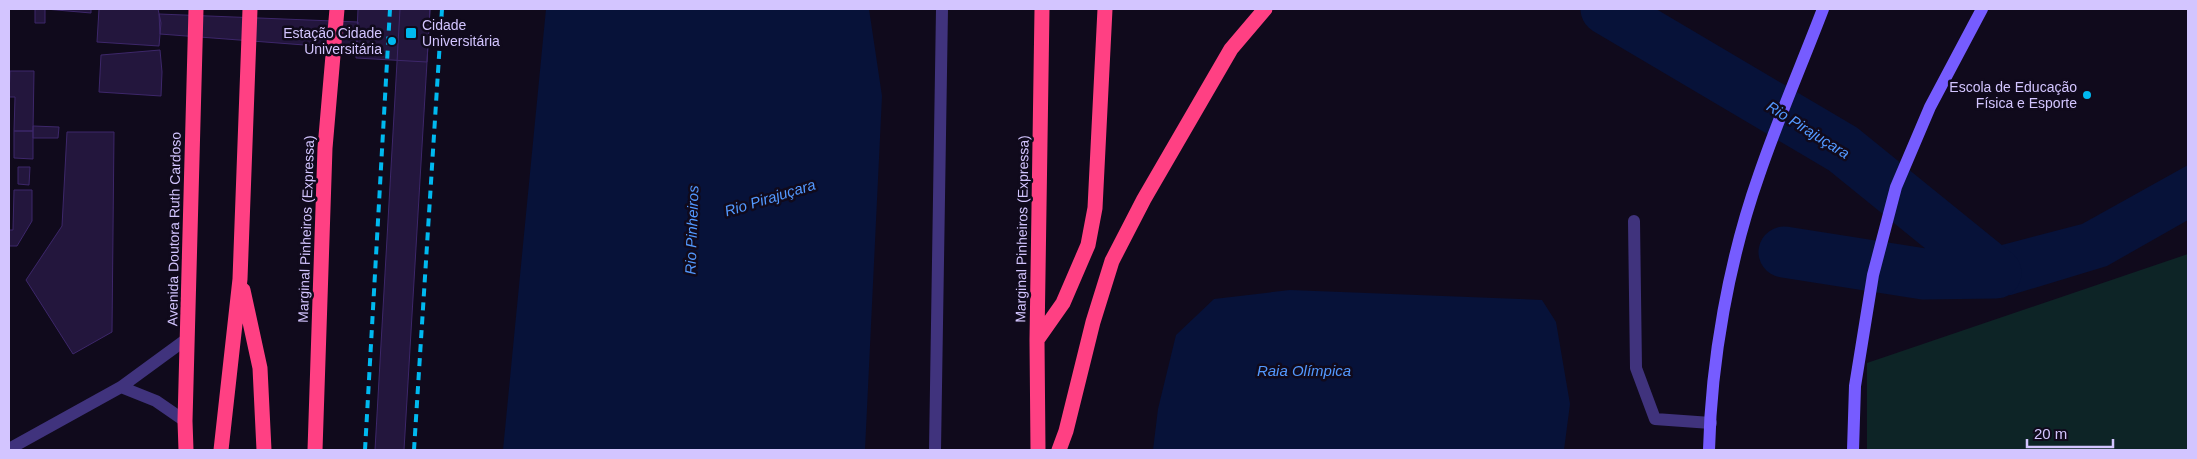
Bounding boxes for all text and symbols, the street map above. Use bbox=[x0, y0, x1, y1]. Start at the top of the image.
place label: Cidade Universitária bbox=[422, 17, 500, 49]
place label: Estação Cidade Universitária bbox=[283, 25, 382, 57]
marker: Cidade Universitária bbox=[404, 26, 418, 40]
marker: Estação Cidade Universitária bbox=[386, 35, 398, 47]
place label: Escola de Educação Física e Esporte bbox=[1949, 79, 2077, 111]
marker: Escola de Educação Física e Esporte bbox=[2081, 89, 2093, 101]
water label: Rio Pirajuçara bbox=[1764, 97, 1853, 162]
street label: Avenida Doutora Ruth Cardoso bbox=[164, 132, 184, 326]
street label: Marginal Pinheiros (Expressa) bbox=[295, 135, 317, 323]
street label: Marginal Pinheiros (Expressa) bbox=[1012, 135, 1032, 323]
water label: Rio Pirajuçara bbox=[722, 176, 817, 219]
water label: Rio Pinheiros bbox=[681, 185, 702, 275]
water label: Raia Olímpica bbox=[1257, 362, 1351, 379]
scale bar bbox=[2027, 416, 2113, 448]
text: 20 m bbox=[2034, 425, 2067, 442]

